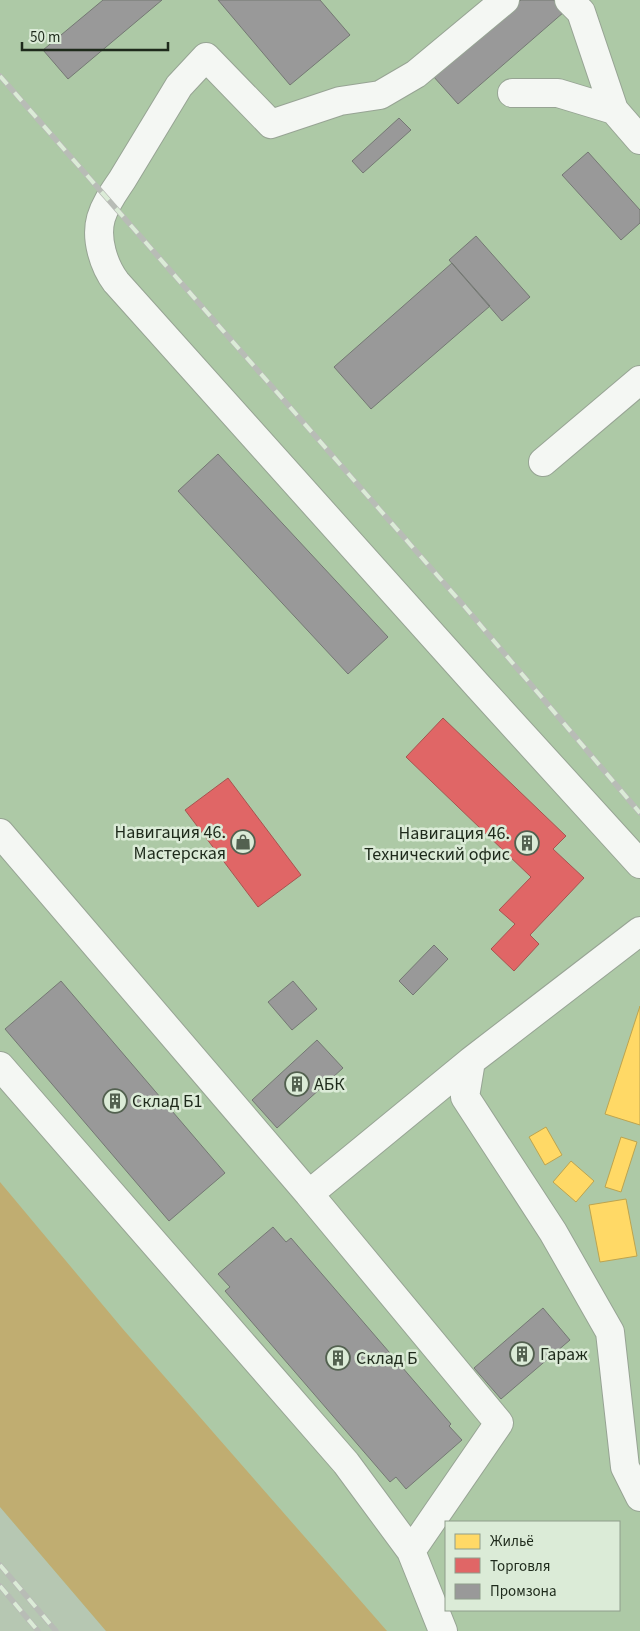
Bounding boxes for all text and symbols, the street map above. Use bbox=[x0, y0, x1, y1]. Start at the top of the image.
scale bar bbox=[22, 20, 169, 52]
text: 50 m bbox=[30, 27, 60, 48]
place label: Навигация 46. Мастерская bbox=[115, 820, 226, 866]
place label: Навигация 46. Технический офис bbox=[364, 821, 510, 867]
shop icon: Навигация 46. Мастерская bbox=[230, 829, 256, 855]
building icon: Навигация 46. Технический офис bbox=[514, 830, 540, 856]
building icon: АБК bbox=[284, 1071, 310, 1097]
place label: АБК bbox=[314, 1072, 345, 1097]
building icon: Склад Б1 bbox=[102, 1088, 128, 1114]
place label: Склад Б1 bbox=[132, 1089, 202, 1114]
building icon: Гараж bbox=[509, 1341, 535, 1367]
place label: Гараж bbox=[540, 1342, 588, 1367]
building icon: Склад Б bbox=[325, 1345, 351, 1371]
place label: Склад Б bbox=[356, 1346, 417, 1371]
legend bbox=[445, 1521, 620, 1611]
text: Жильё bbox=[490, 1531, 534, 1552]
text: Торговля bbox=[490, 1556, 550, 1577]
text: Промзона bbox=[490, 1581, 557, 1602]

